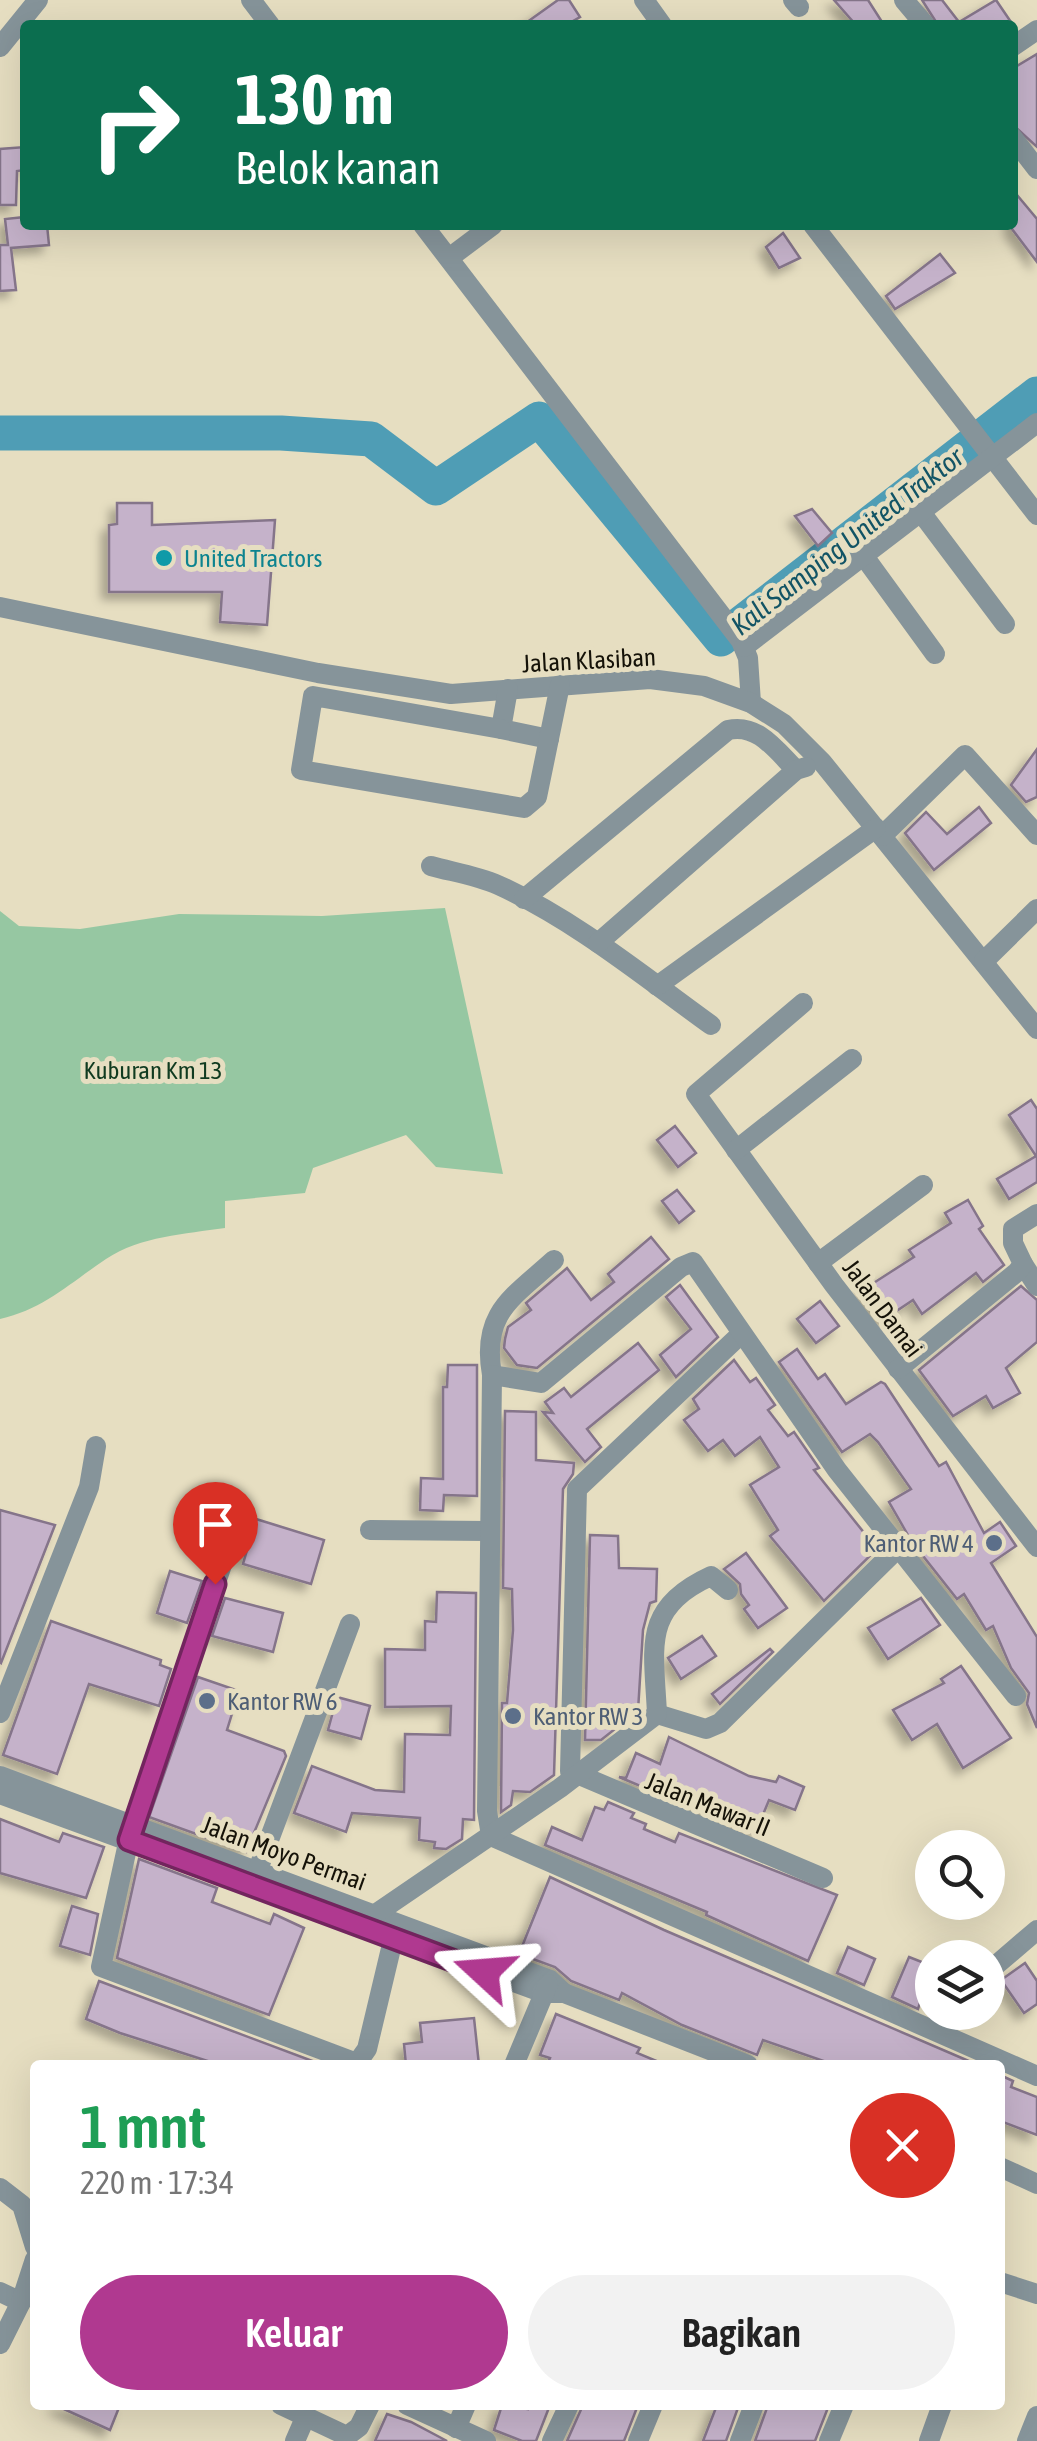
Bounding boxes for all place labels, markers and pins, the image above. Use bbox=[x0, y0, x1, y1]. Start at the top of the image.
place label: United Tractors bbox=[184, 544, 322, 572]
marker: United Tractors bbox=[153, 547, 175, 569]
pin bbox=[173, 1482, 258, 1585]
place label: Kantor RW 4 bbox=[863, 1529, 974, 1557]
marker: Kantor RW 4 bbox=[983, 1532, 1005, 1554]
place label: Kantor RW 6 bbox=[227, 1687, 338, 1715]
marker: Kantor RW 6 bbox=[196, 1690, 218, 1712]
place label: Kantor RW 3 bbox=[533, 1702, 644, 1730]
marker: Kantor RW 3 bbox=[502, 1705, 524, 1727]

